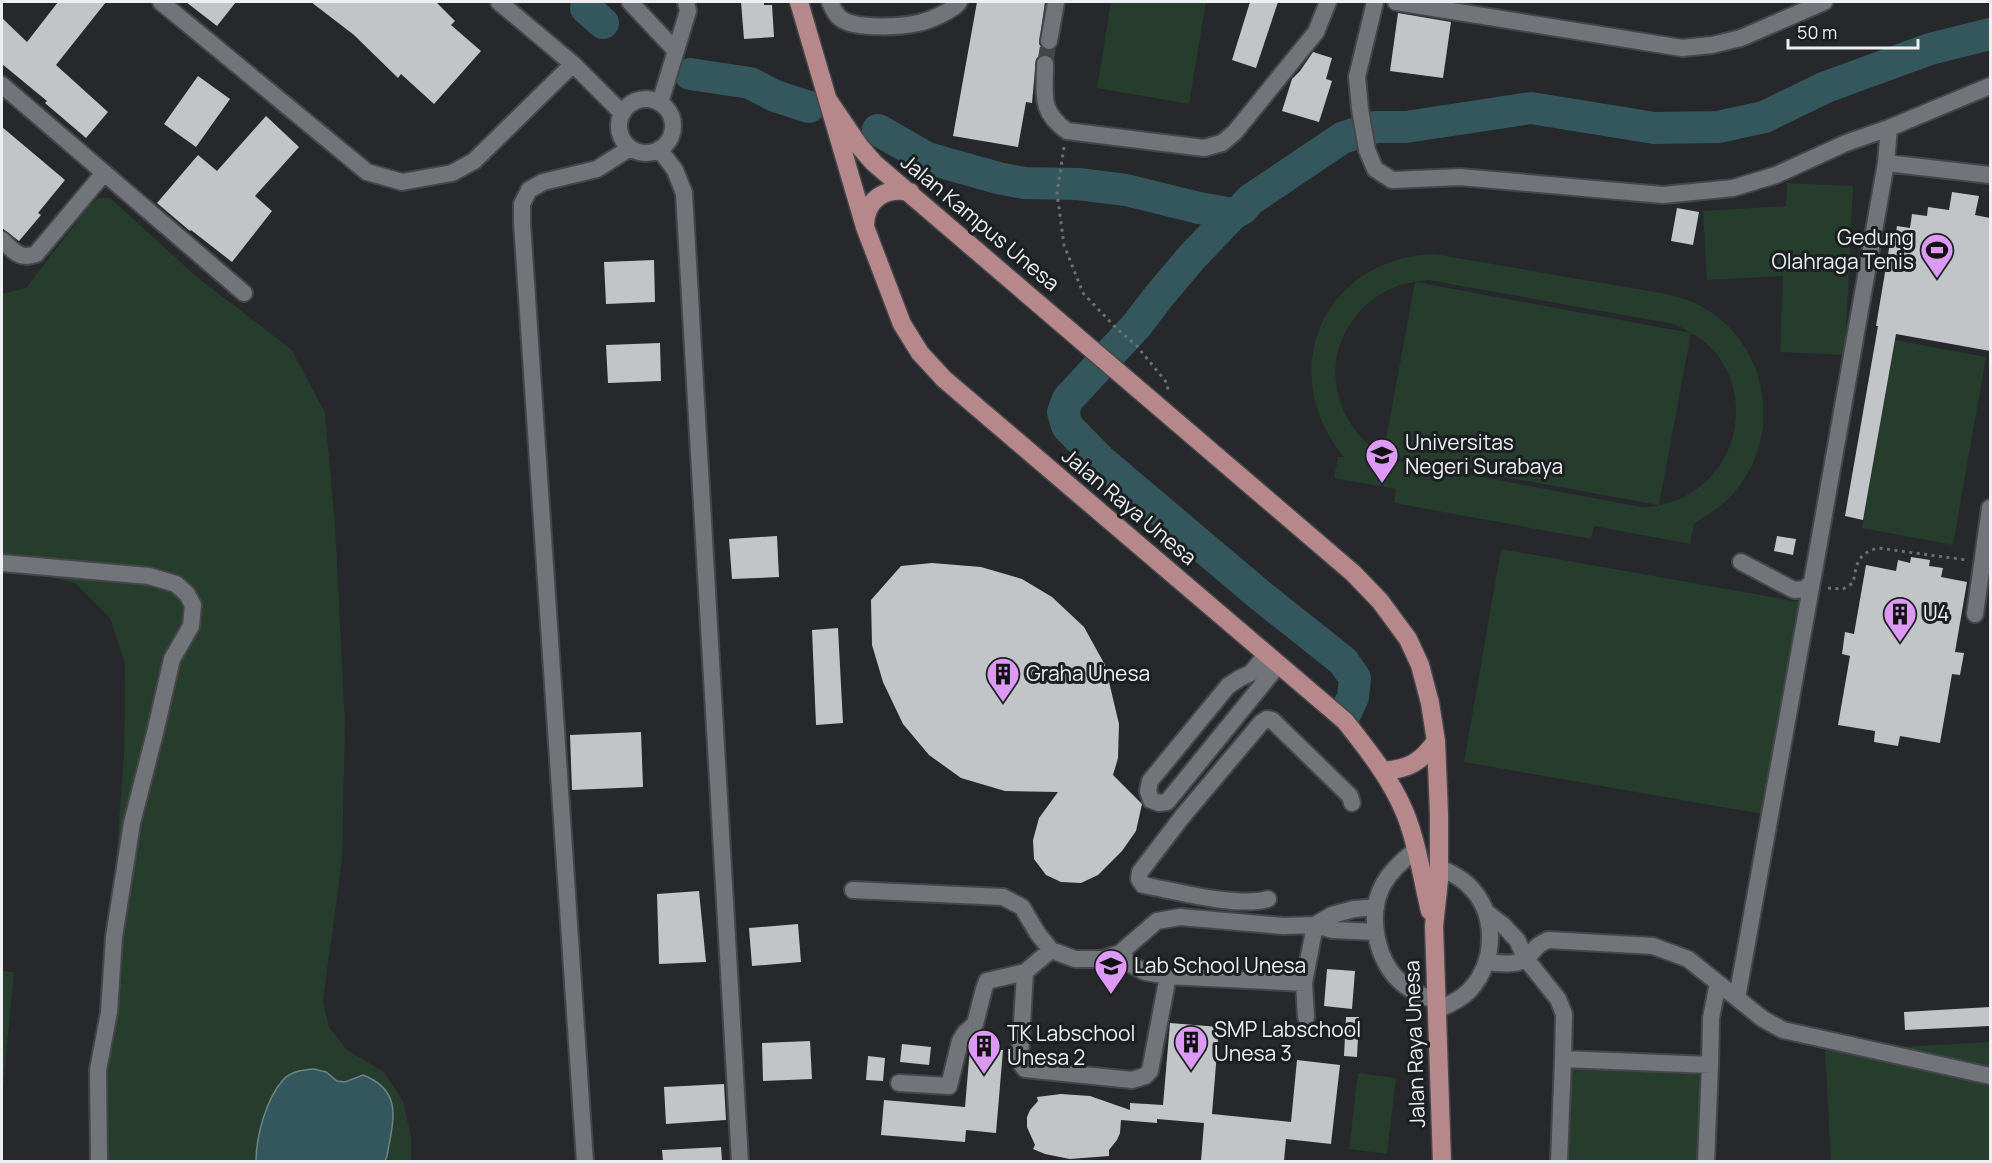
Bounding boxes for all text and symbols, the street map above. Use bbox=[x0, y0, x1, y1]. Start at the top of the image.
scale bar bbox=[1788, 12, 1918, 50]
text: 50 m bbox=[1797, 20, 1837, 44]
street label: Jalan Kampus Unesa bbox=[895, 148, 1066, 297]
place label: Gedung Olahraga Tenis bbox=[1771, 223, 1914, 275]
sports icon: Gedung Olahraga Tenis bbox=[1919, 232, 1955, 279]
place label: Universitas Negeri Surabaya bbox=[1405, 428, 1563, 480]
school or university icon: Universitas Negeri Surabaya bbox=[1364, 437, 1400, 484]
street label: Jalan Raya Unesa bbox=[1056, 442, 1203, 571]
building icon: U4 bbox=[1882, 596, 1918, 643]
place label: U4 bbox=[1923, 599, 1950, 627]
building icon: Graha Unesa bbox=[985, 656, 1021, 703]
place label: Graha Unesa bbox=[1026, 659, 1150, 687]
school or university icon: Lab School Unesa bbox=[1093, 948, 1129, 995]
place label: Lab School Unesa bbox=[1134, 951, 1306, 979]
street label: Jalan Raya Unesa bbox=[1397, 960, 1431, 1128]
place label: SMP Labschool Unesa 3 bbox=[1214, 1015, 1361, 1067]
place label: TK Labschool Unesa 2 bbox=[1007, 1019, 1135, 1071]
building icon: SMP Labschool Unesa 3 bbox=[1173, 1024, 1209, 1071]
building icon: TK Labschool Unesa 2 bbox=[966, 1028, 1002, 1075]

